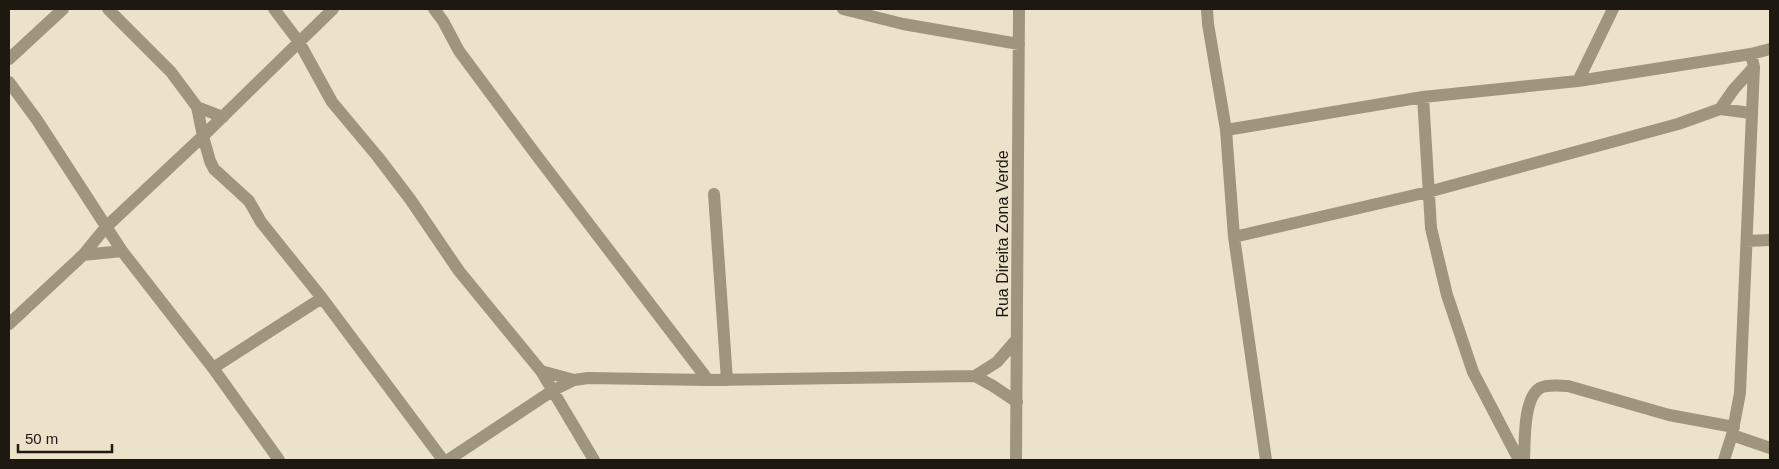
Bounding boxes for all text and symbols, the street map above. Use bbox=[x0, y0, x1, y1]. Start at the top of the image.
street label: Rua Direita Zona Verde bbox=[994, 150, 1011, 318]
scale bar bbox=[18, 422, 111, 454]
text: 50 m bbox=[25, 430, 58, 447]

